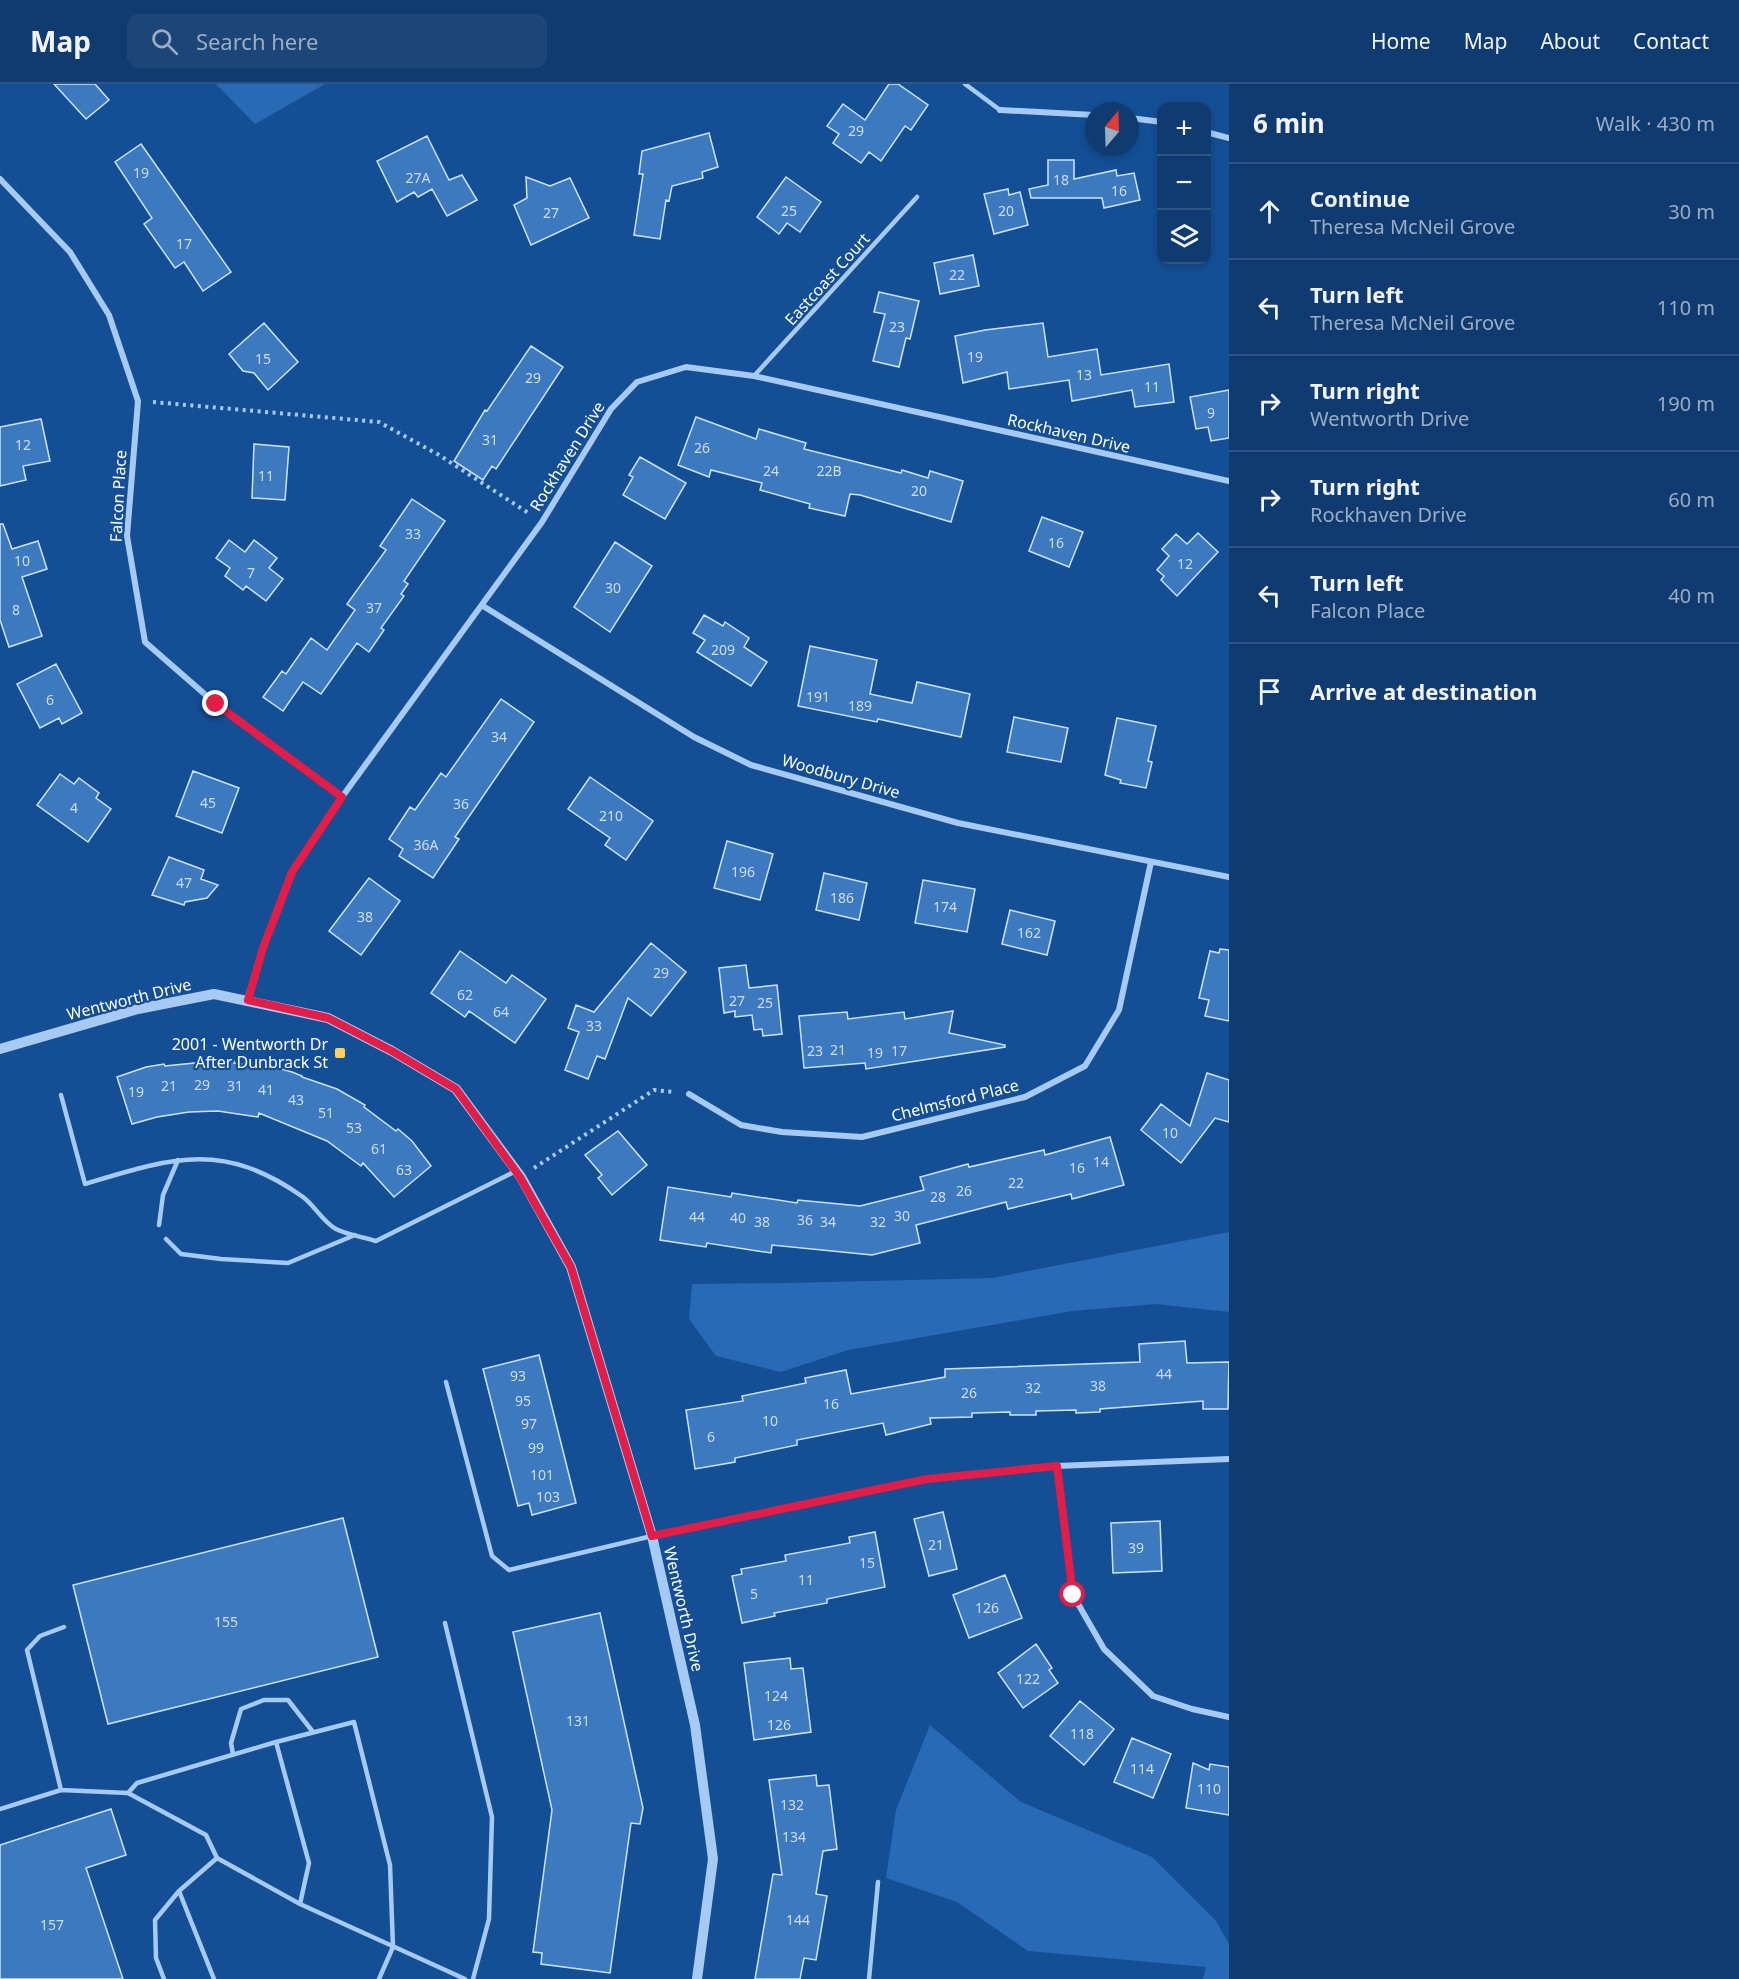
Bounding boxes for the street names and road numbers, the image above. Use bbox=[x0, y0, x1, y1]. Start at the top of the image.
street label: Eastcoast Court bbox=[780, 228, 875, 330]
street label: Rockhaven Drive bbox=[524, 397, 610, 515]
street label: Rockhaven Drive bbox=[1005, 408, 1133, 458]
street label: Falcon Place bbox=[105, 449, 131, 543]
street label: Woodbury Drive bbox=[779, 749, 903, 803]
street label: Wentworth Drive bbox=[64, 973, 194, 1025]
street label: Chelmsford Place bbox=[889, 1074, 1021, 1126]
street label: Wentworth Drive bbox=[659, 1544, 709, 1674]

